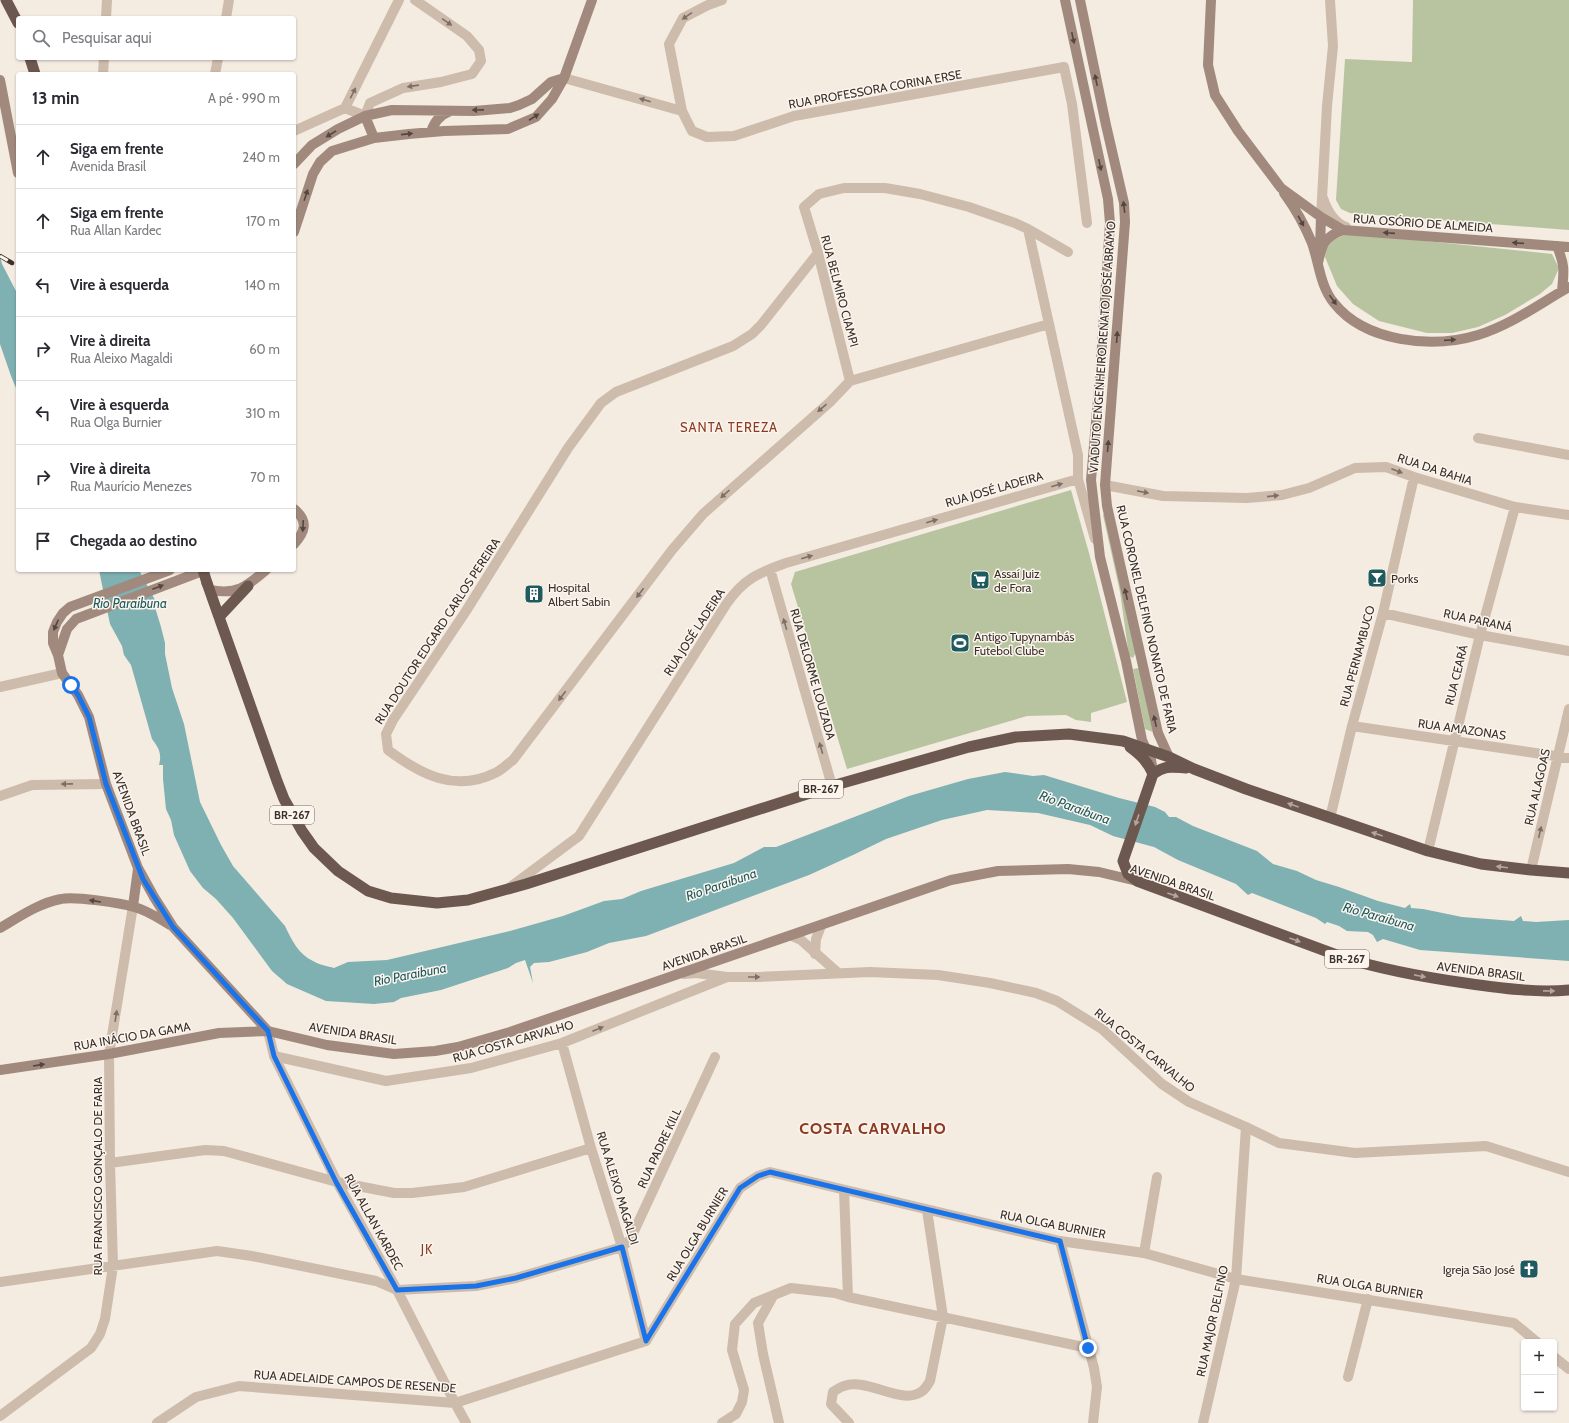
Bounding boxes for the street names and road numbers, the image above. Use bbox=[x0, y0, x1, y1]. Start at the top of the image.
street label: RUA PROFESSORA CORINA ERSE bbox=[787, 66, 963, 112]
street label: RUA OSÓRIO DE ALMEIDA bbox=[1352, 211, 1494, 235]
street label: VIADUTO ENGENHEIRO RENATO JOSÉ ABRAMO bbox=[1086, 220, 1118, 474]
street label: RUA BELMIRO CIAMPI bbox=[818, 234, 862, 348]
street label: RUA DA BAHIA bbox=[1396, 450, 1475, 488]
street label: RUA JOSÉ LADEIRA bbox=[943, 468, 1045, 510]
street label: RUA CORONEL DELFINO NONATO DE FARIA bbox=[1113, 504, 1181, 735]
street label: RUA DOUTOR EDGARD CARLOS PEREIRA bbox=[371, 535, 503, 727]
street label: RUA JOSÉ LADEIRA bbox=[660, 585, 728, 678]
street label: RUA PERNAMBUCO bbox=[1336, 604, 1378, 708]
street label: RUA PARANÁ bbox=[1442, 605, 1514, 635]
street label: RUA DELORME LOUZADA bbox=[787, 607, 839, 742]
street label: RUA CEARÁ bbox=[1441, 643, 1471, 707]
street label: RUA AMAZONAS bbox=[1417, 715, 1507, 743]
street label: RUA ALAGOAS bbox=[1521, 747, 1553, 827]
street label: AVENIDA BRASIL bbox=[110, 769, 154, 857]
road number: BR-267 bbox=[799, 780, 843, 798]
road number: BR-267 bbox=[270, 806, 314, 824]
street label: AVENIDA BRASIL bbox=[1129, 860, 1217, 904]
street label: AVENIDA BRASIL bbox=[660, 930, 748, 974]
road number: BR-267 bbox=[1325, 950, 1369, 968]
street label: AVENIDA BRASIL bbox=[1436, 958, 1526, 984]
street label: RUA COSTA CARVALHO bbox=[1092, 1005, 1198, 1095]
street label: RUA COSTA CARVALHO bbox=[451, 1017, 575, 1065]
street label: RUA INÁCIO DA GAMA bbox=[72, 1018, 192, 1054]
street label: AVENIDA BRASIL bbox=[308, 1019, 398, 1047]
street label: RUA FRANCISCO GONÇALO DE FARIA bbox=[90, 1076, 105, 1275]
street label: RUA PADRE KILL bbox=[634, 1105, 684, 1191]
street label: RUA ALEIXO MAGALDI bbox=[594, 1129, 642, 1247]
street label: RUA ALLAN KARDEC bbox=[341, 1171, 407, 1273]
street label: RUA OLGA BURNIER bbox=[663, 1183, 731, 1284]
street label: RUA OLGA BURNIER bbox=[999, 1206, 1108, 1242]
street label: RUA MAJOR DELFINO bbox=[1193, 1264, 1231, 1378]
street label: RUA OLGA BURNIER bbox=[1316, 1270, 1425, 1302]
street label: RUA ADELAIDE CAMPOS DE RESENDE bbox=[253, 1366, 457, 1396]

